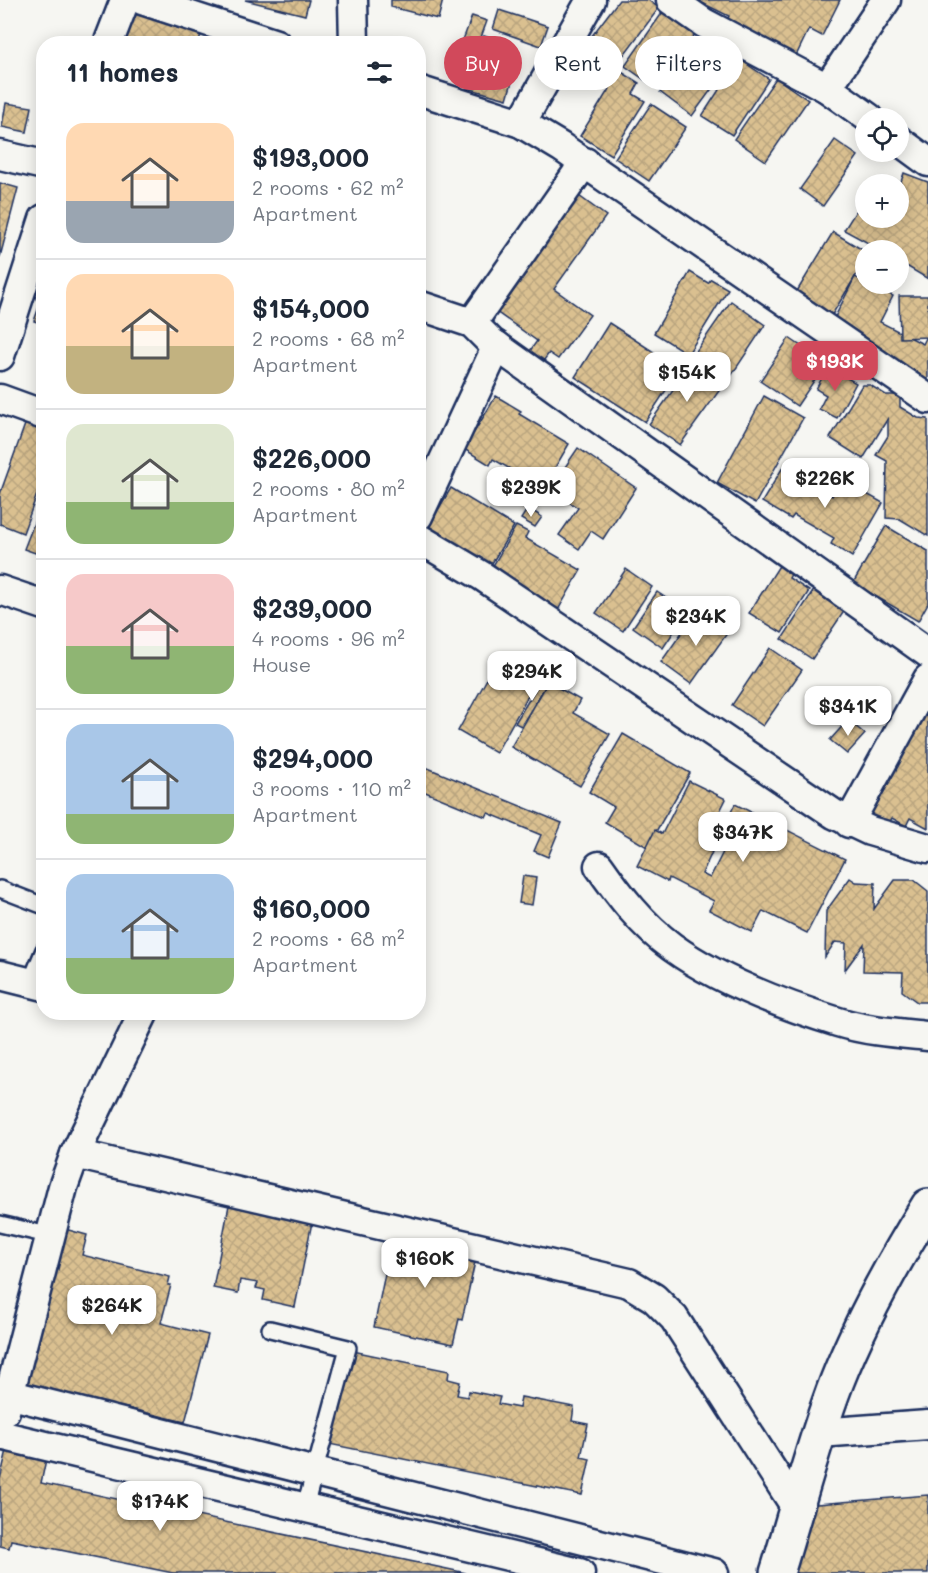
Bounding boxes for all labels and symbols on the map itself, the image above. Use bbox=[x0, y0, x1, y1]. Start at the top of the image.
pin: $193K bbox=[793, 341, 877, 392]
pin: $154K bbox=[645, 352, 729, 403]
pin: $226K bbox=[783, 458, 867, 509]
pin: $239K bbox=[489, 467, 573, 518]
pin: $234K bbox=[654, 596, 738, 647]
pin: $294K bbox=[490, 651, 574, 702]
pin: $341K bbox=[806, 686, 890, 737]
pin: $347K bbox=[701, 812, 785, 863]
pin: $160K bbox=[383, 1238, 467, 1289]
pin: $264K bbox=[70, 1285, 154, 1336]
pin: $174K bbox=[118, 1481, 202, 1532]

